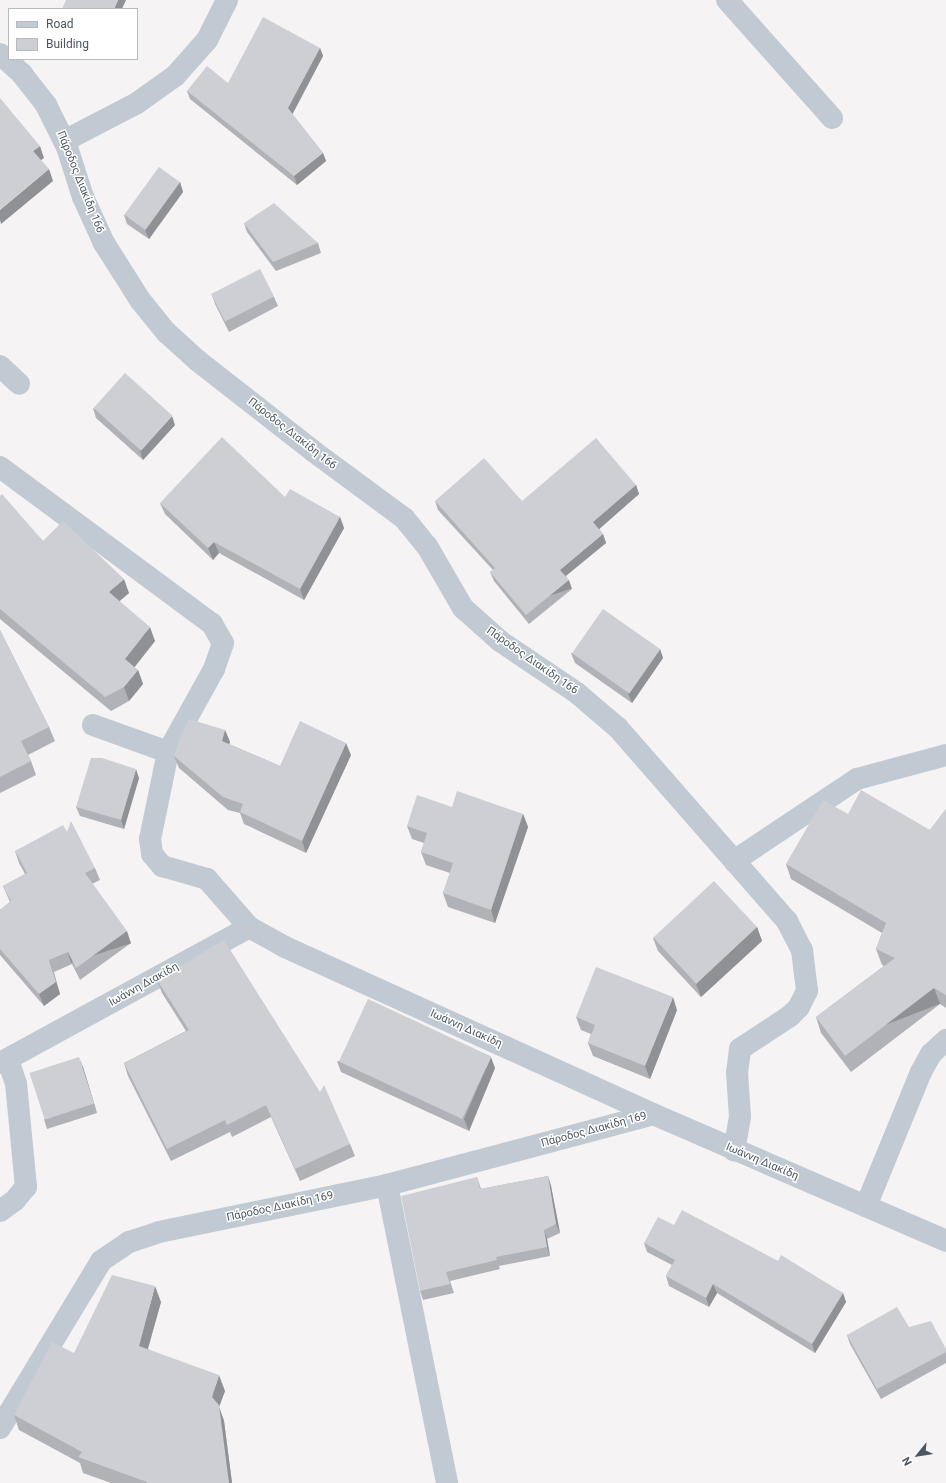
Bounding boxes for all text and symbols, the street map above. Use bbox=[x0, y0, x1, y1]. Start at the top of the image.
legend bbox=[8, 8, 138, 60]
text: Road bbox=[46, 17, 74, 31]
text: Building bbox=[46, 37, 89, 51]
street label: Πάροδος Διακίδη 166 bbox=[54, 129, 106, 235]
street label: Πάροδος Διακίδη 166 bbox=[245, 395, 339, 473]
street label: Πάροδος Διακίδη 166 bbox=[484, 624, 580, 698]
street label: Ιωάννη Διακίδη bbox=[107, 960, 181, 1010]
street label: Ιωάννη Διακίδη bbox=[428, 1007, 504, 1051]
street label: Πάροδος Διακίδη 169 bbox=[540, 1110, 648, 1150]
street label: Ιωάννη Διακίδη bbox=[724, 1141, 800, 1183]
street label: Πάροδος Διακίδη 169 bbox=[226, 1189, 334, 1225]
north arrow bbox=[898, 1435, 938, 1475]
text: N bbox=[900, 1455, 915, 1468]

